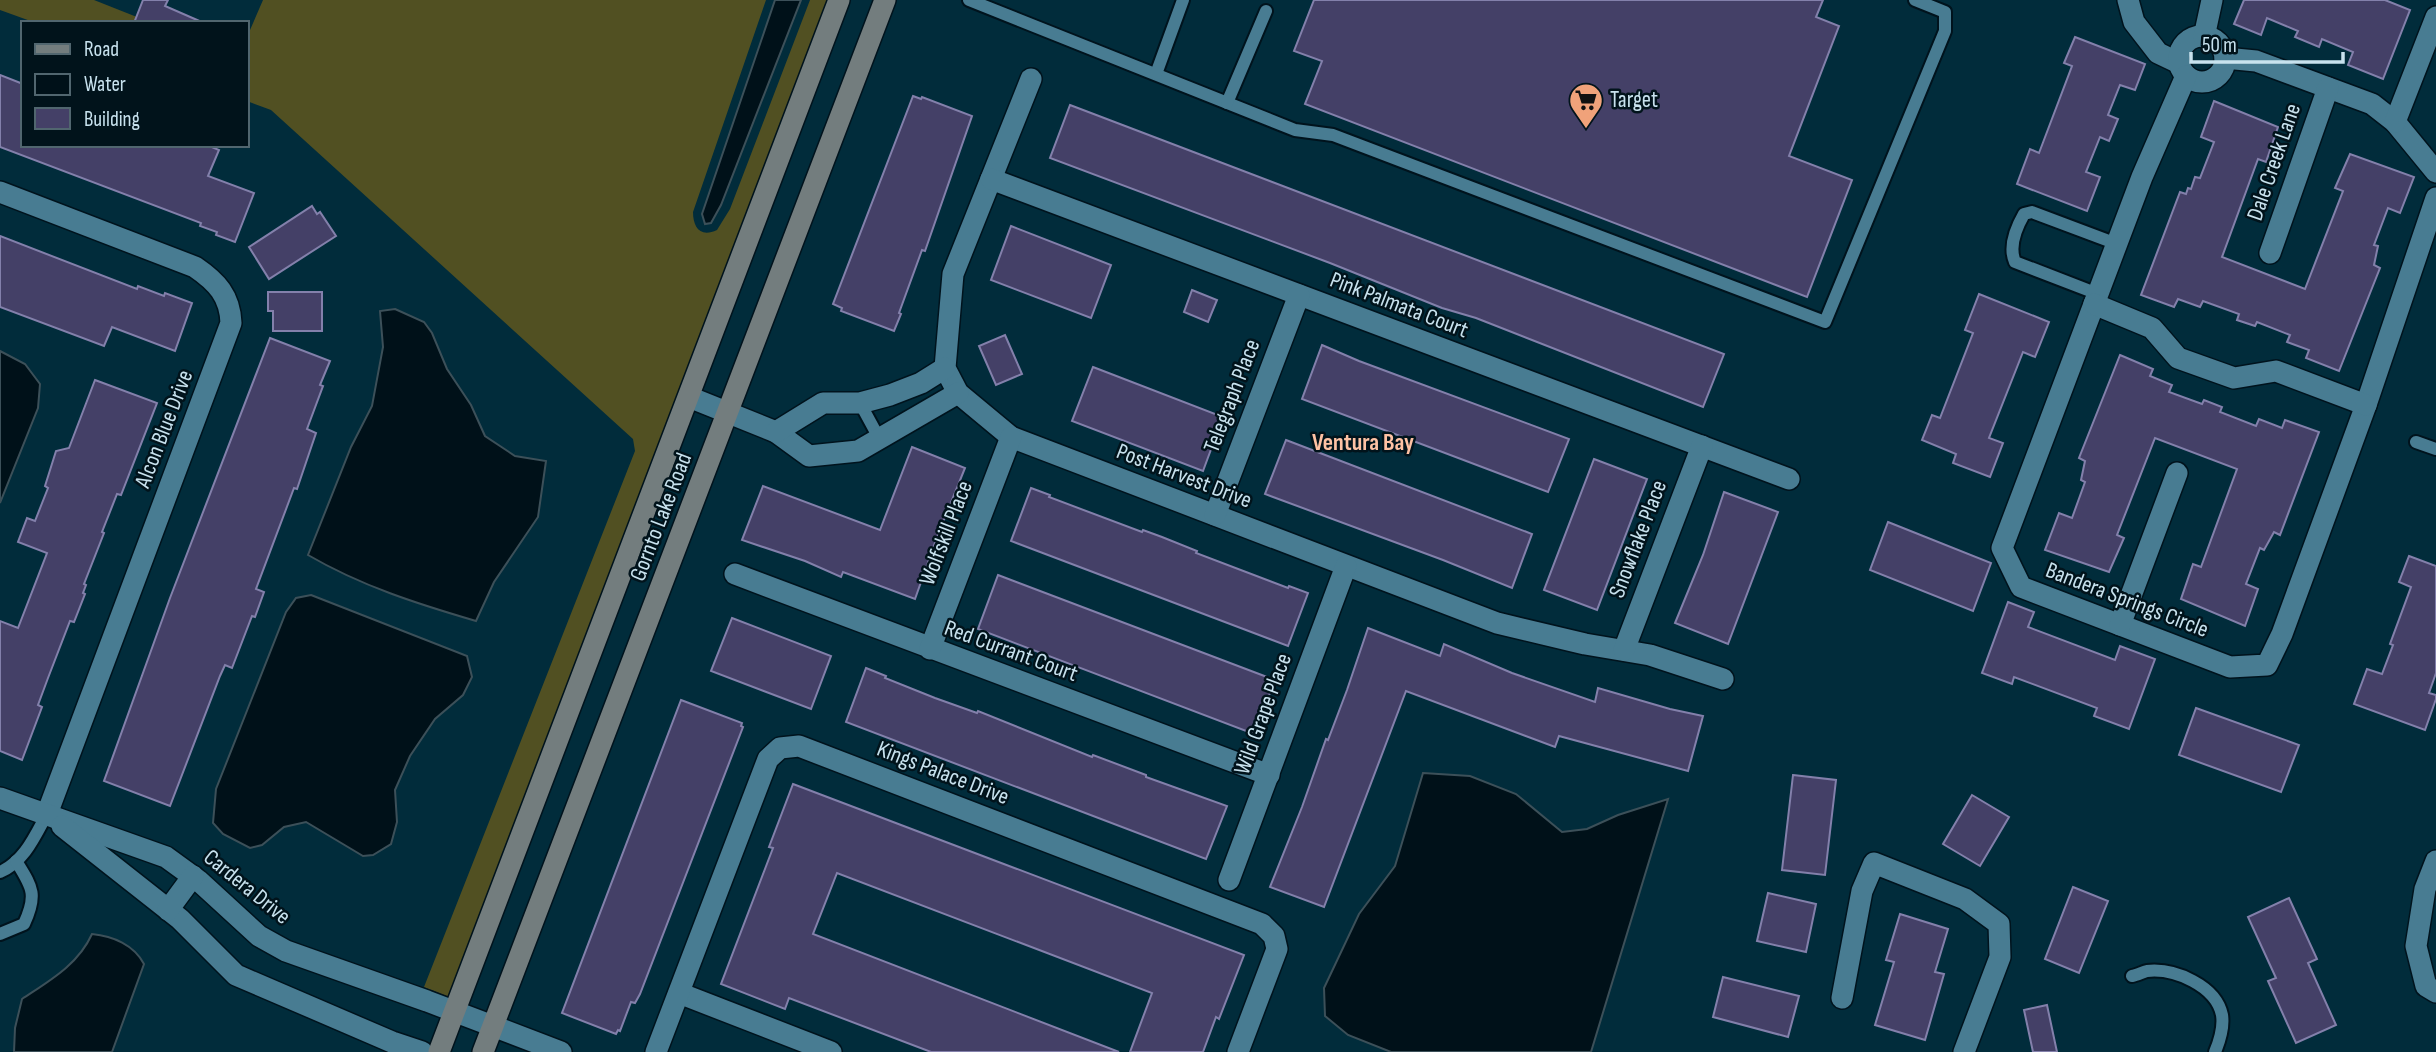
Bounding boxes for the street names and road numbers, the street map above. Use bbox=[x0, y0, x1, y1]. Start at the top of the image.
street label: Dale Creek Lane bbox=[2241, 100, 2307, 224]
street label: Pink Palmata Court bbox=[1326, 266, 1472, 344]
street label: Telegraph Place bbox=[1198, 335, 1266, 457]
street label: Alcon Blue Drive bbox=[128, 366, 199, 493]
street label: Post Harvest Drive bbox=[1112, 437, 1256, 515]
street label: Gornto Lake Road bbox=[624, 449, 698, 585]
street label: Snowflake Place bbox=[1603, 476, 1673, 602]
street label: Wolfskill Place bbox=[913, 477, 979, 589]
street label: Bandera Springs Circle bbox=[2042, 556, 2212, 644]
street label: Red Currant Court bbox=[940, 614, 1082, 688]
street label: Wild Grape Place bbox=[1228, 650, 1298, 778]
street label: Kings Palace Drive bbox=[873, 735, 1013, 811]
street label: Cardera Drive bbox=[198, 844, 296, 930]

